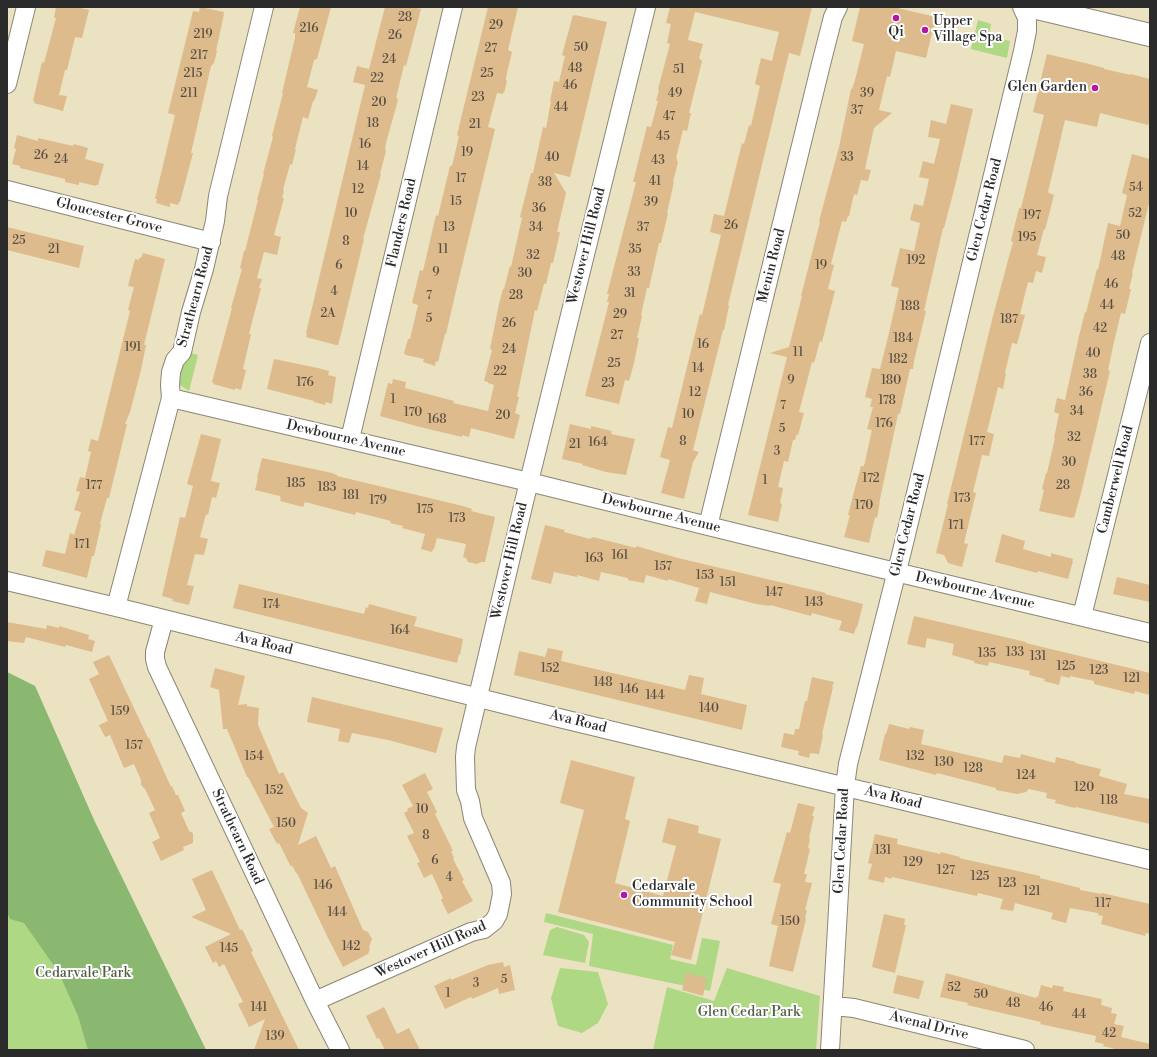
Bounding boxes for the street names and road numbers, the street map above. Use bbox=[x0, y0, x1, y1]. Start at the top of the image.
street label: Glen Cedar Road bbox=[964, 157, 1006, 263]
street label: Flanders Road bbox=[384, 177, 420, 269]
street label: Westover Hill Road bbox=[564, 186, 610, 306]
street label: Gloucester Grove bbox=[54, 195, 164, 237]
street label: Menin Road bbox=[755, 227, 789, 305]
street label: Strathearn Road bbox=[174, 245, 218, 349]
street label: Dewbourne Avenue bbox=[285, 417, 407, 461]
street label: Camberwell Road bbox=[1094, 424, 1138, 536]
street label: Glen Cedar Road bbox=[887, 472, 929, 578]
street label: Dewbourne Avenue bbox=[600, 491, 722, 537]
street label: Westover Hill Road bbox=[488, 501, 532, 621]
street label: Dewbourne Avenue bbox=[914, 569, 1036, 613]
street label: Ava Road bbox=[234, 629, 294, 659]
street label: Ava Road bbox=[548, 707, 608, 737]
street label: Ava Road bbox=[863, 783, 923, 813]
street label: Strathearn Road bbox=[207, 786, 267, 888]
street label: Glen Cedar Road bbox=[831, 788, 853, 894]
street label: Westover Hill Road bbox=[373, 918, 489, 982]
street label: Avenal Drive bbox=[888, 1008, 970, 1044]

